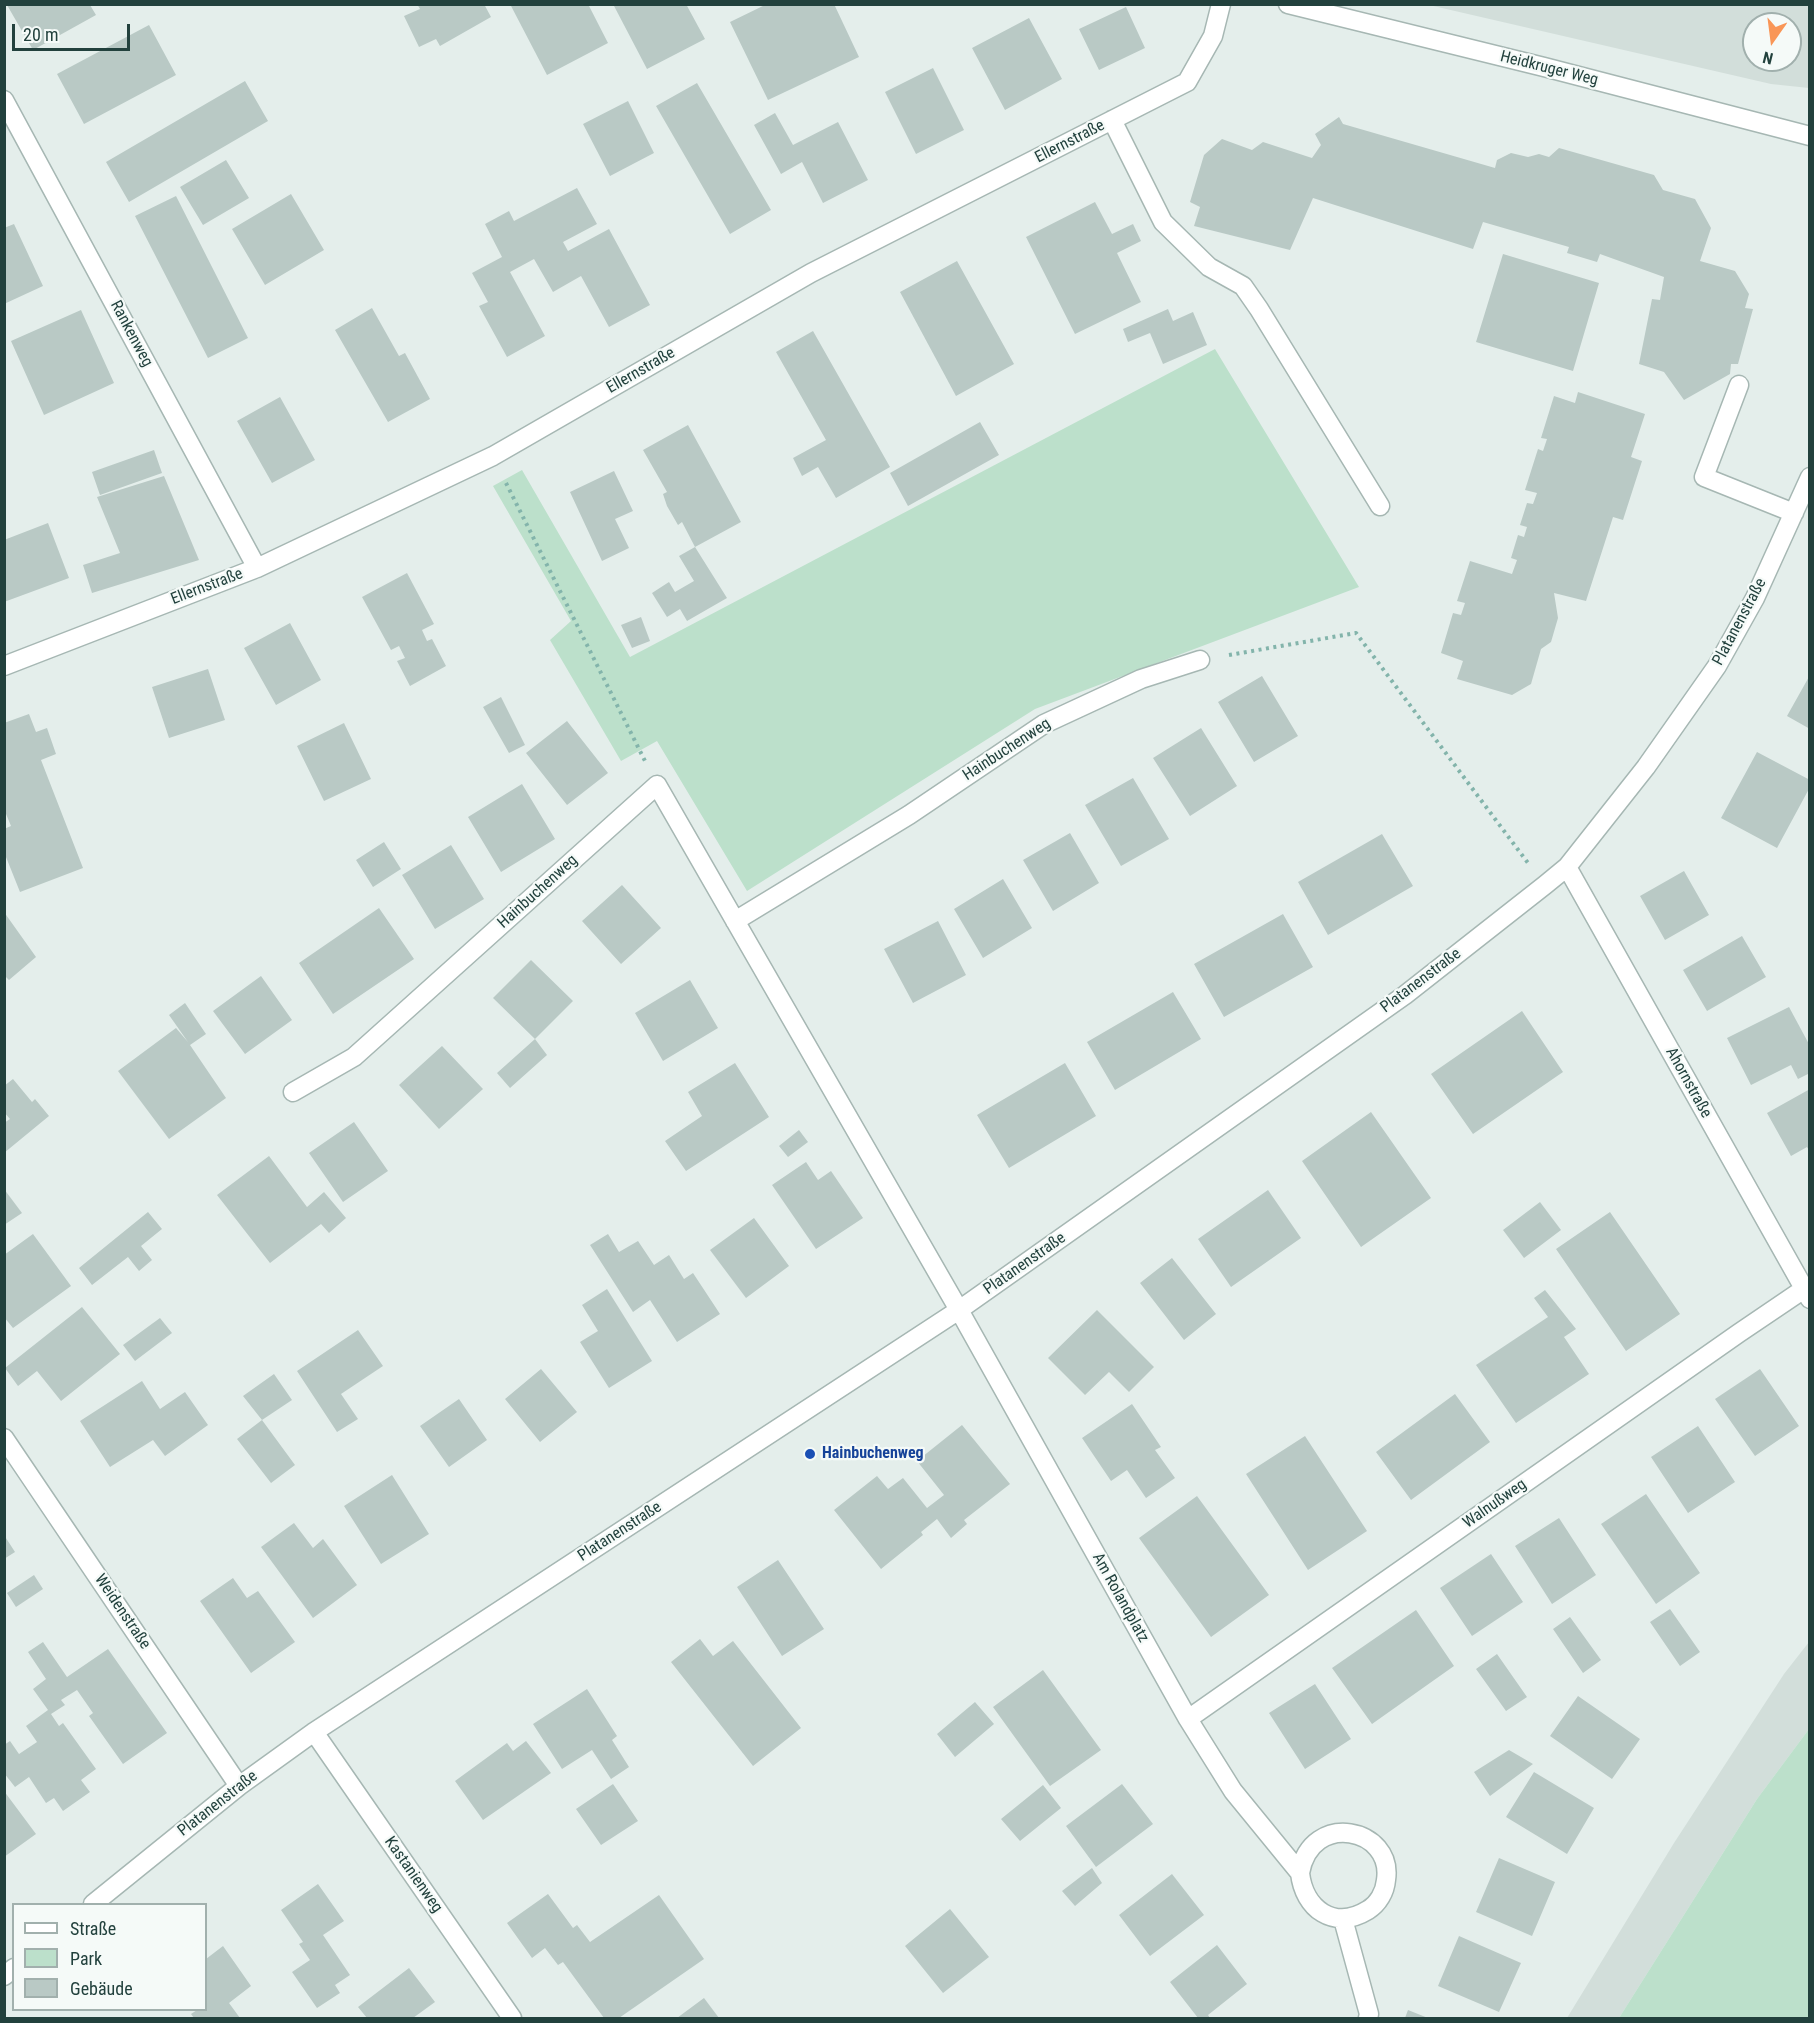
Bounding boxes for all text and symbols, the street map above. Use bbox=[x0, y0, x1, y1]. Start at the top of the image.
scale bar bbox=[15, 12, 134, 50]
north arrow bbox=[1742, 12, 1802, 72]
text: 20 m bbox=[23, 24, 58, 45]
street label: Heidkruger Weg bbox=[1498, 48, 1600, 90]
text: N bbox=[1761, 48, 1775, 68]
street label: Ellernstraße bbox=[1032, 116, 1108, 168]
street label: Rankenweg bbox=[106, 298, 156, 370]
street label: Ellernstraße bbox=[603, 344, 679, 398]
street label: Ellernstraße bbox=[168, 565, 246, 609]
street label: Platanenstraße bbox=[1709, 575, 1771, 669]
street label: Hainbuchenweg bbox=[960, 715, 1054, 785]
street label: Hainbuchenweg bbox=[494, 851, 582, 933]
street label: Platanenstraße bbox=[1377, 945, 1465, 1017]
street label: Ahornstraße bbox=[1661, 1044, 1715, 1122]
street label: Platanenstraße bbox=[980, 1229, 1070, 1299]
place label: Hainbuchenweg bbox=[822, 1444, 924, 1464]
marker: Hainbuchenweg bbox=[803, 1447, 817, 1461]
street label: Walnußweg bbox=[1460, 1475, 1530, 1533]
street label: Platanenstraße bbox=[575, 1498, 665, 1566]
street label: Am Rolandplatz bbox=[1087, 1550, 1153, 1646]
street label: Weidenstraße bbox=[90, 1571, 154, 1653]
street label: Platanenstraße bbox=[174, 1767, 262, 1841]
street label: Kastanienweg bbox=[380, 1833, 446, 1917]
legend bbox=[12, 1903, 207, 2011]
text: Straße bbox=[70, 1918, 116, 1939]
text: Park bbox=[70, 1948, 102, 1969]
text: Gebäude bbox=[70, 1978, 133, 1999]

